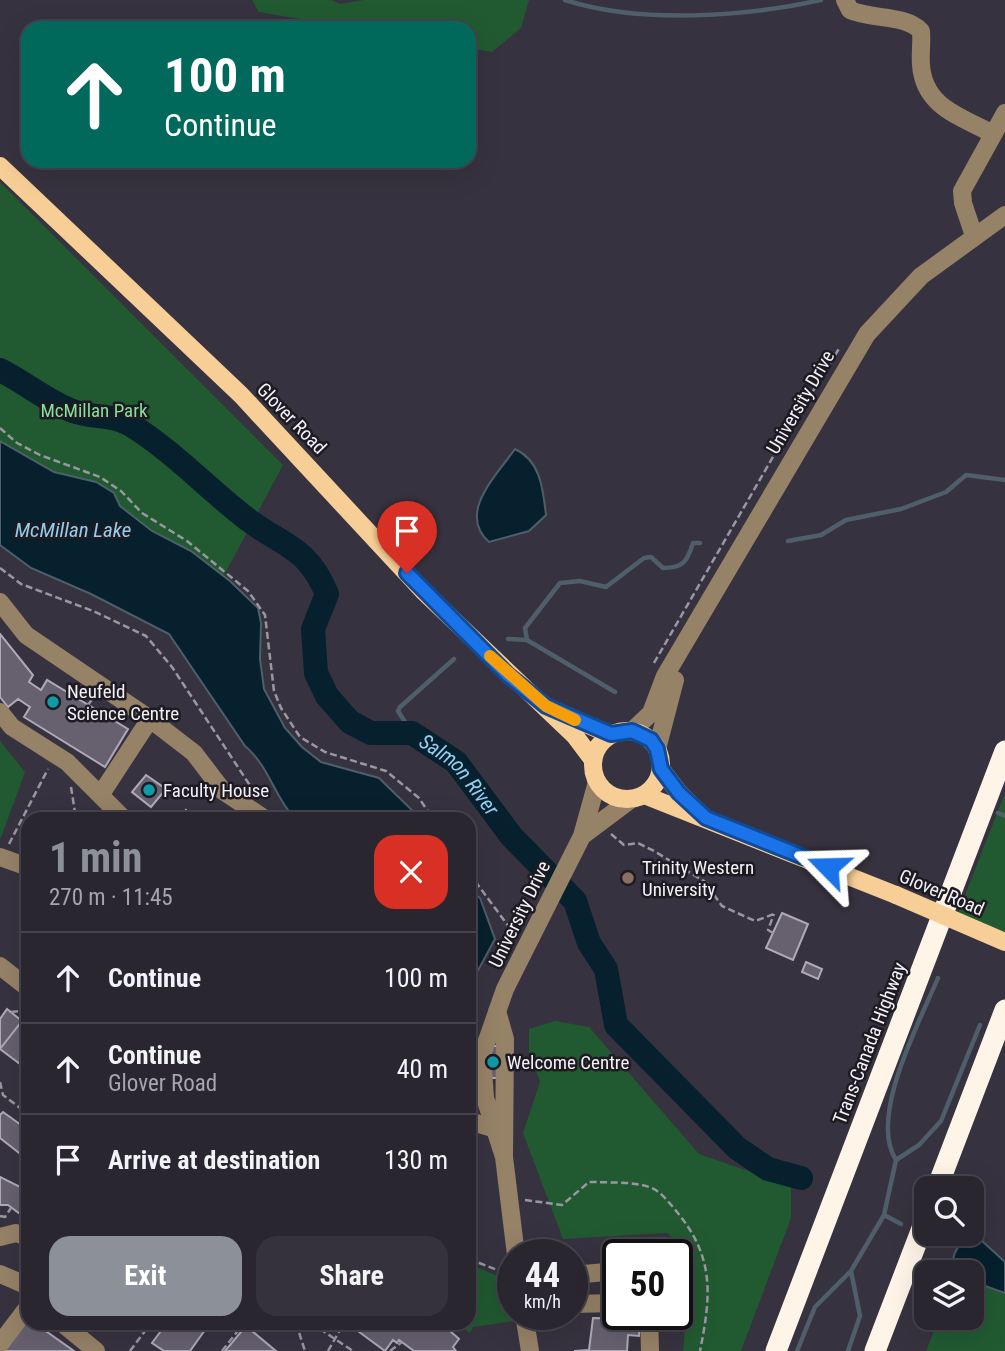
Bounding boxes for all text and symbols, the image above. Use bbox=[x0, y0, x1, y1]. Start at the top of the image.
text: 100 m bbox=[164, 47, 286, 104]
icon: ahead bbox=[49, 49, 140, 140]
text: Continue bbox=[164, 106, 276, 144]
street label: University Drive bbox=[762, 346, 839, 458]
street label: Glover Road bbox=[252, 378, 331, 459]
park label: McMillan Park bbox=[40, 399, 148, 422]
pin bbox=[377, 501, 437, 573]
icon: arrive bbox=[388, 512, 426, 550]
water label: McMillan Lake bbox=[15, 518, 131, 542]
place label: Neufeld Science Centre bbox=[67, 680, 179, 725]
marker: Neufeld Science Centre bbox=[45, 694, 61, 710]
water label: Salmon River bbox=[415, 729, 504, 821]
place label: Faculty House bbox=[163, 779, 269, 802]
marker: Faculty House bbox=[141, 782, 157, 798]
position arrow bbox=[791, 830, 865, 904]
text: 1 min bbox=[49, 833, 142, 882]
button: close bbox=[374, 835, 448, 909]
place label: Trinity Western University bbox=[642, 856, 754, 901]
street label: University Drive bbox=[484, 857, 555, 971]
street label: Glover Road bbox=[896, 864, 988, 921]
marker: Trinity Western University bbox=[620, 870, 636, 886]
text: 270 m · 11:45 bbox=[49, 884, 173, 911]
icon: ahead bbox=[49, 959, 87, 997]
street label: Trans-Canada Highway bbox=[828, 959, 911, 1127]
text: Continue bbox=[108, 963, 201, 993]
text: 100 m bbox=[384, 963, 448, 993]
text: Continue bbox=[108, 1040, 201, 1070]
icon: ahead bbox=[49, 1050, 87, 1088]
place label: Welcome Centre bbox=[507, 1051, 629, 1074]
text: 40 m bbox=[397, 1054, 448, 1084]
marker: Welcome Centre bbox=[485, 1054, 501, 1070]
text: Glover Road bbox=[108, 1070, 217, 1097]
icon: arrive bbox=[49, 1141, 87, 1179]
text: Arrive at destination bbox=[108, 1145, 320, 1175]
text: 130 m bbox=[384, 1145, 448, 1175]
map controls bbox=[914, 1176, 984, 1330]
button: search bbox=[914, 1176, 984, 1246]
button: Exit bbox=[49, 1236, 242, 1316]
button: Share bbox=[256, 1236, 448, 1316]
speed limit sign: 50 bbox=[602, 1239, 693, 1330]
text: 44 bbox=[525, 1255, 560, 1296]
button: layers bbox=[914, 1260, 984, 1330]
text: km/h bbox=[524, 1291, 561, 1312]

